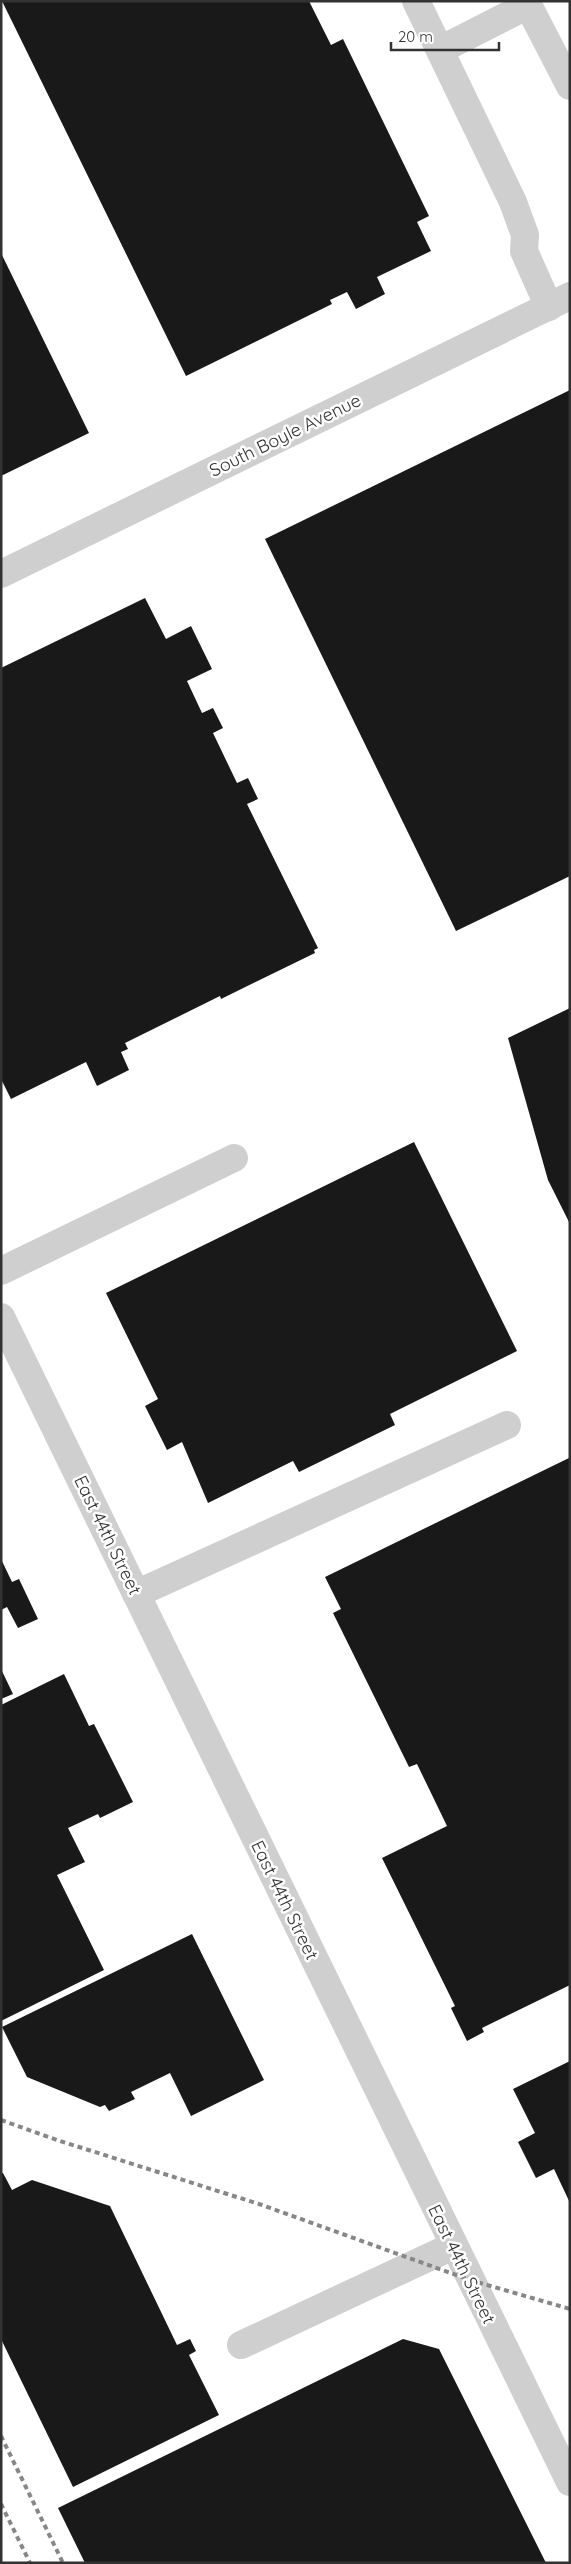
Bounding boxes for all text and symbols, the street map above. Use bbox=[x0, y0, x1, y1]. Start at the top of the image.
scale bar bbox=[391, 20, 498, 52]
text: 20 m bbox=[398, 27, 433, 46]
street label: South Boyle Avenue bbox=[205, 388, 365, 482]
street label: East 44th Street bbox=[69, 1472, 147, 1598]
street label: East 44th Street bbox=[246, 1837, 324, 1963]
street label: East 44th Street bbox=[423, 2201, 501, 2327]

